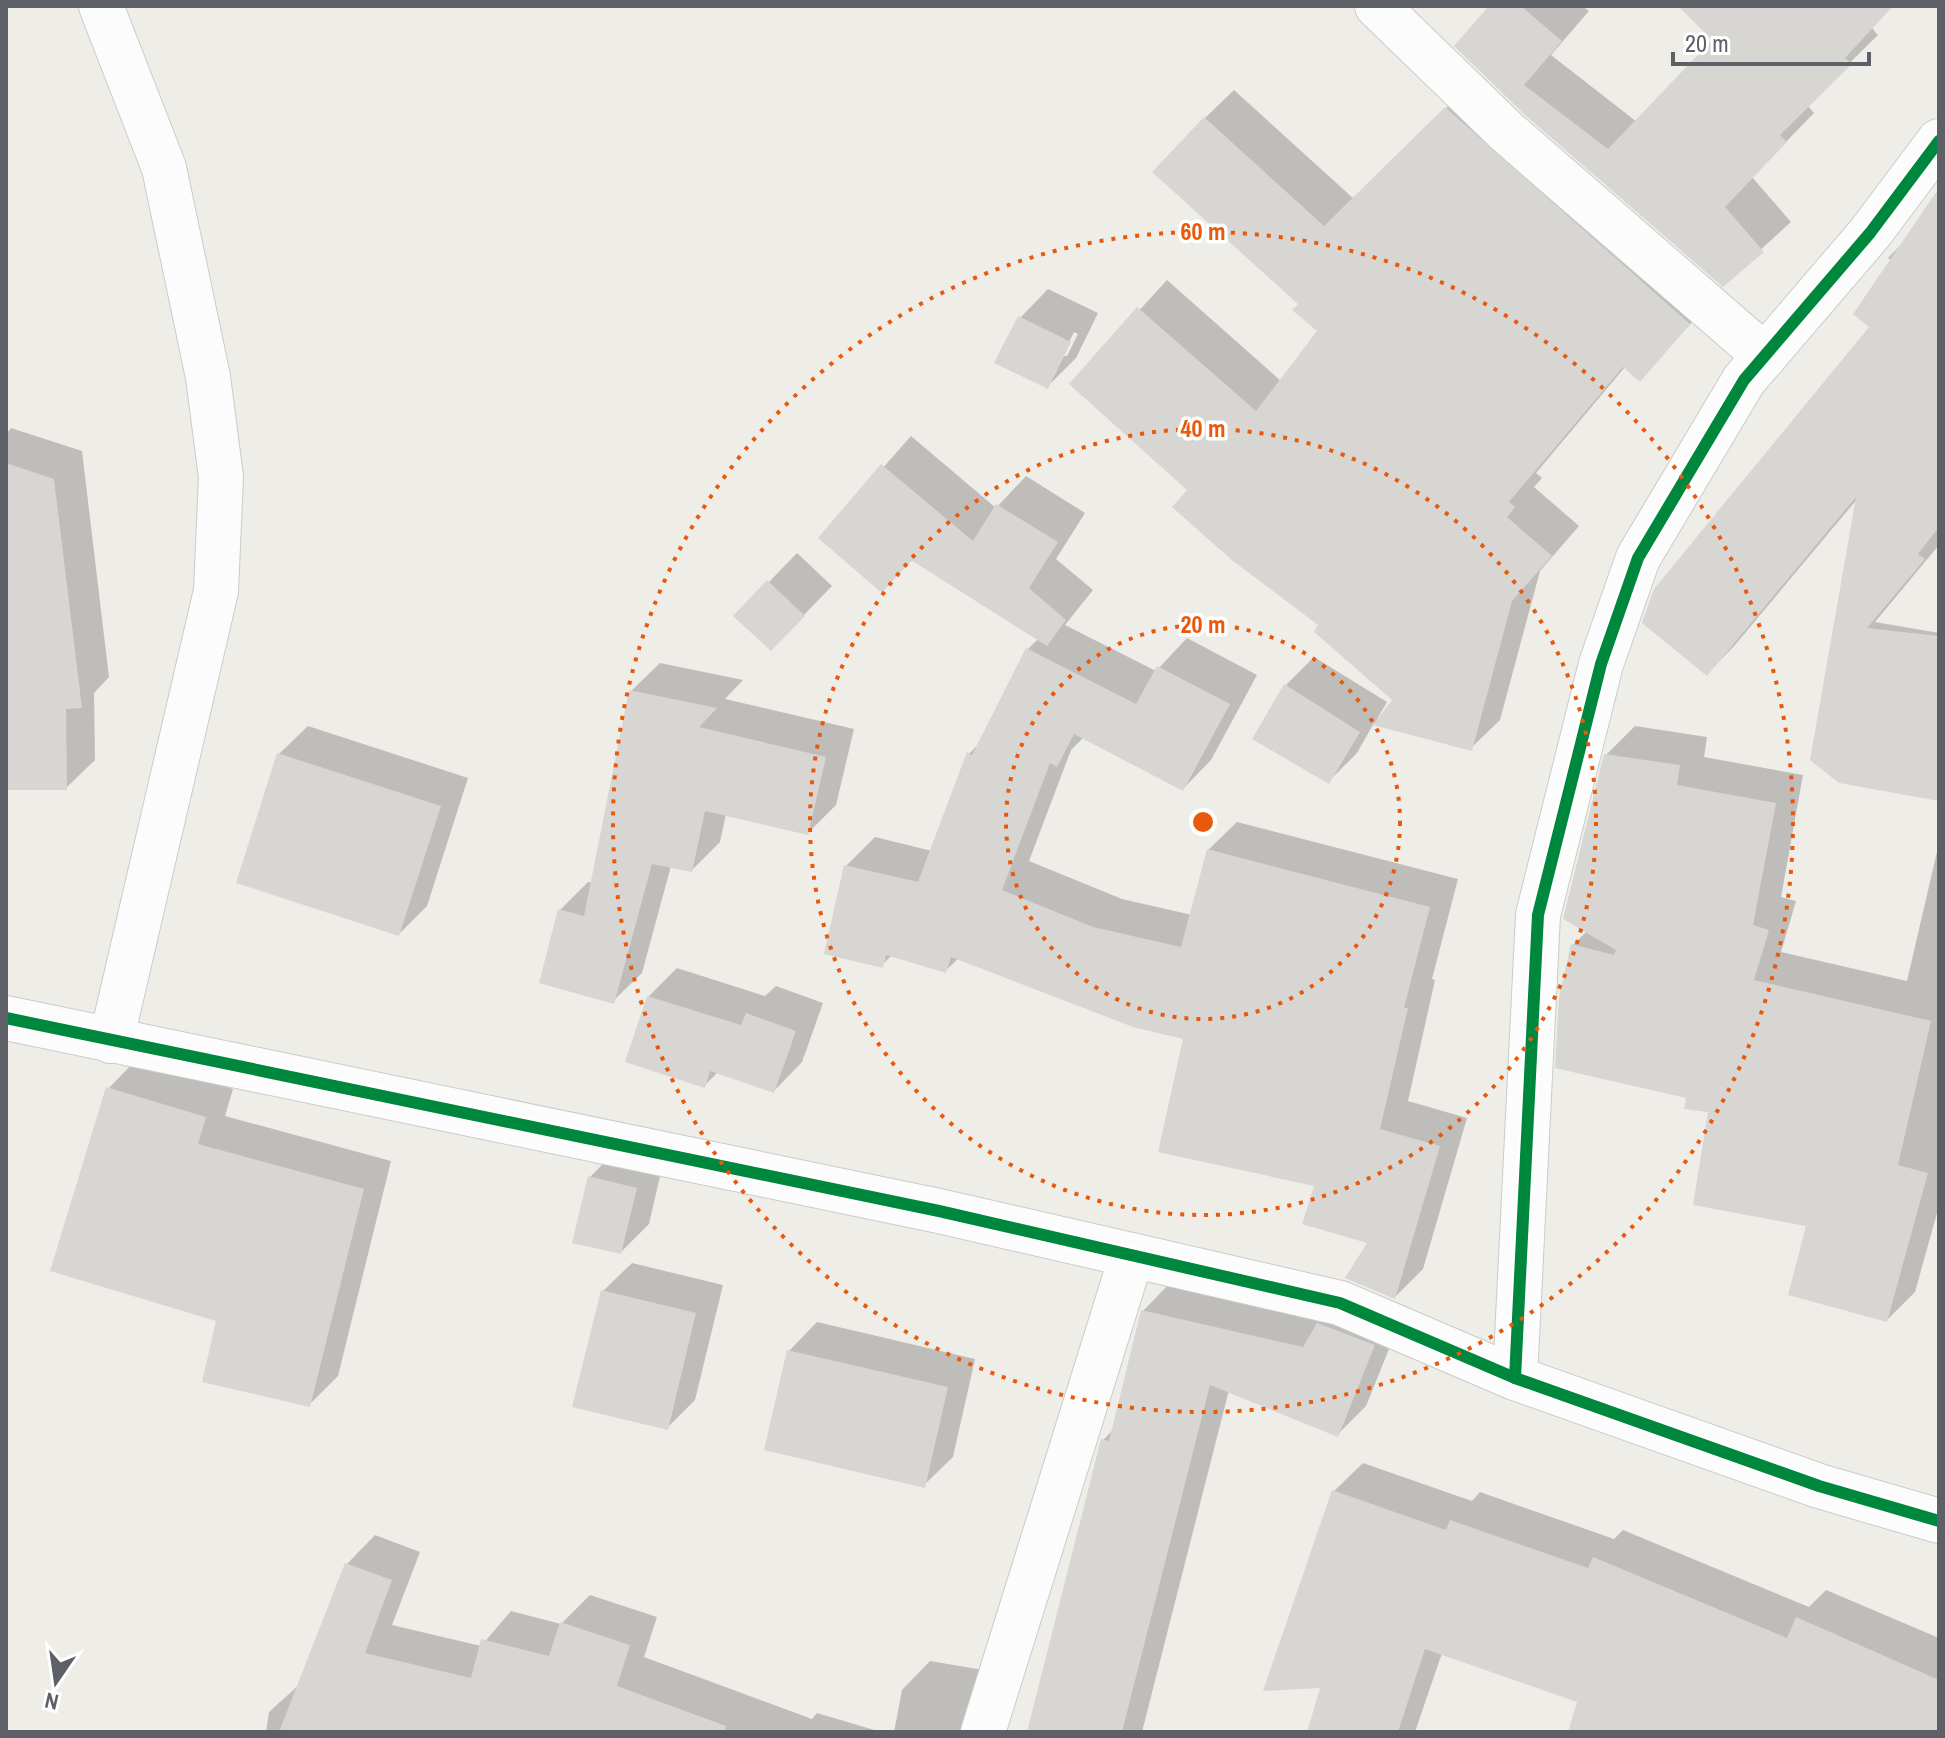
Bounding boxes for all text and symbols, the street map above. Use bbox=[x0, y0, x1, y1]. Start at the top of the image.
scale bar bbox=[1673, 16, 1869, 66]
text: 20 m bbox=[1685, 27, 1729, 59]
text: 60 m bbox=[1181, 215, 1225, 247]
text: 40 m bbox=[1181, 412, 1225, 444]
text: 20 m bbox=[1181, 608, 1225, 640]
centre of rings bbox=[1189, 808, 1217, 836]
north arrow bbox=[16, 1642, 96, 1722]
text: N bbox=[42, 1685, 61, 1718]

